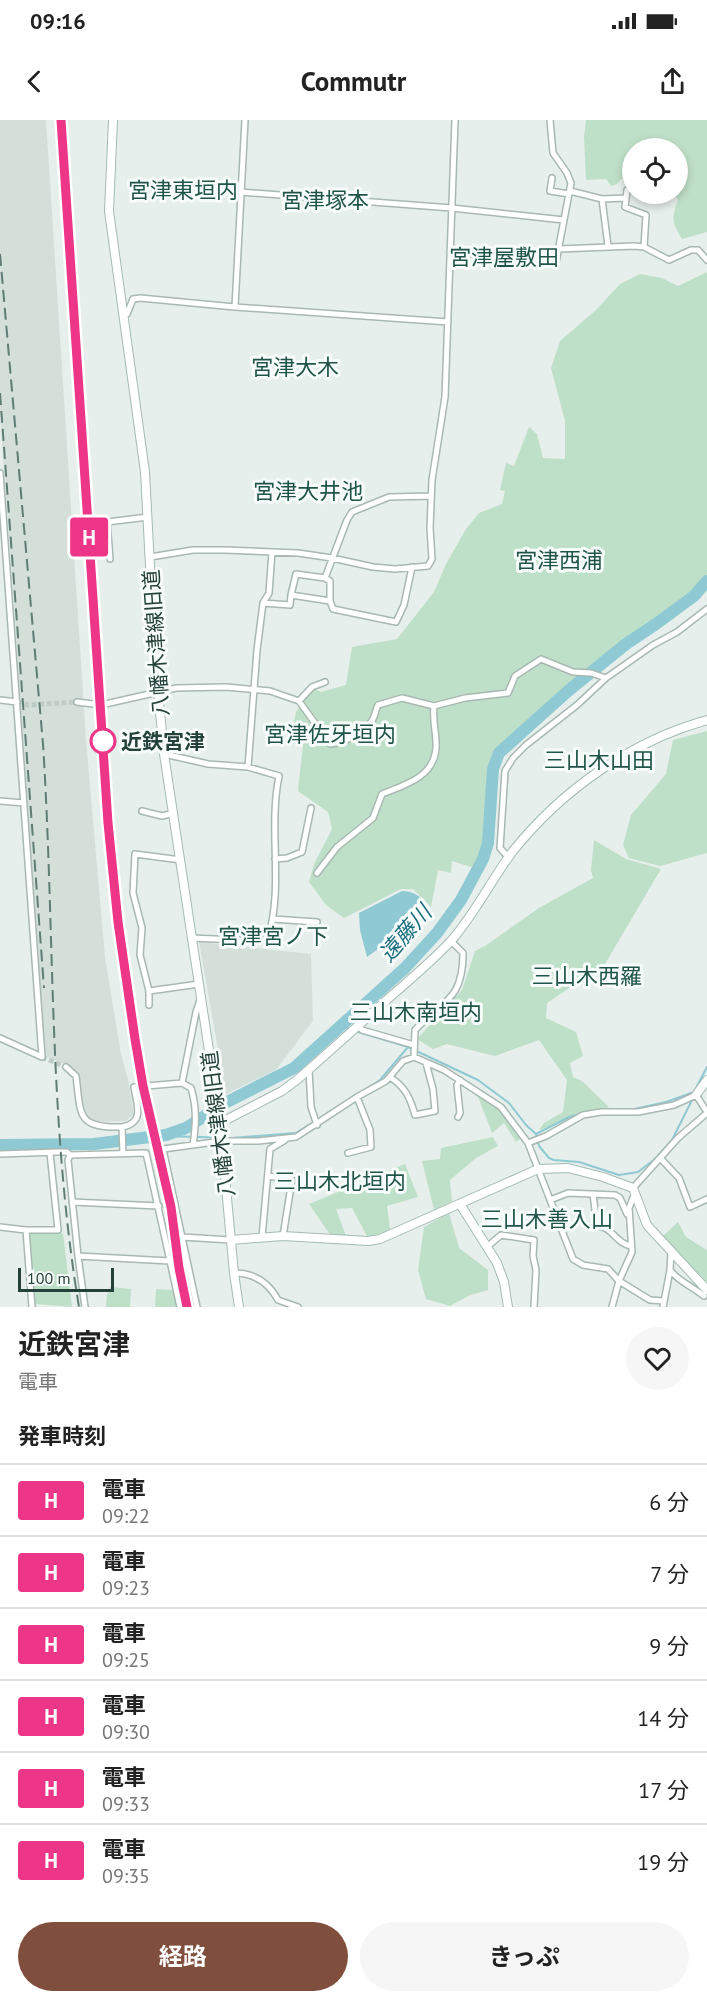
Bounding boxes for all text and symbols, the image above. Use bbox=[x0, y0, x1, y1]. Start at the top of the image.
text: 09:16 bbox=[30, 7, 86, 35]
text: Commutr bbox=[301, 64, 406, 98]
icon: back bbox=[18, 65, 51, 98]
icon: share bbox=[656, 65, 689, 98]
map controls bbox=[622, 138, 688, 204]
button: locate bbox=[622, 138, 688, 204]
district label: 宮津東垣内 bbox=[128, 176, 238, 204]
district label: 宮津塚本 bbox=[281, 186, 369, 214]
district label: 宮津屋敷田 bbox=[449, 243, 559, 271]
district label: 宮津大木 bbox=[251, 353, 339, 381]
district label: 宮津大井池 bbox=[253, 477, 363, 505]
line badge: H bbox=[70, 518, 109, 556]
text: H bbox=[82, 524, 96, 551]
district label: 宮津西浦 bbox=[515, 546, 603, 574]
street label: 八幡木津線旧道 bbox=[137, 569, 175, 717]
district label: 宮津佐牙垣内 bbox=[264, 720, 396, 748]
marker: 近鉄宮津 bbox=[90, 728, 116, 754]
place label: 近鉄宮津 bbox=[121, 728, 205, 755]
district label: 三山木山田 bbox=[544, 746, 654, 774]
water label: 遠藤川 bbox=[373, 897, 439, 967]
district label: 宮津宮ノ下 bbox=[218, 922, 328, 950]
district label: 三山木西羅 bbox=[532, 962, 642, 990]
district label: 三山木南垣内 bbox=[350, 998, 482, 1026]
street label: 八幡木津線旧道 bbox=[196, 1049, 240, 1199]
district label: 三山木北垣内 bbox=[274, 1167, 406, 1195]
district label: 三山木善入山 bbox=[481, 1205, 613, 1233]
scale bar bbox=[18, 1265, 114, 1292]
text: 100 m bbox=[27, 1268, 70, 1288]
text: 近鉄宮津 bbox=[18, 1325, 130, 1362]
button: heart bbox=[626, 1327, 689, 1390]
text: 電車 bbox=[18, 1369, 58, 1395]
text: 発車時刻 bbox=[18, 1422, 106, 1450]
text: 電車 bbox=[102, 1475, 146, 1503]
text: H bbox=[44, 1487, 58, 1514]
text: 6 分 bbox=[649, 1488, 689, 1516]
text: 09:22 bbox=[102, 1503, 150, 1529]
text: 電車 bbox=[102, 1547, 146, 1575]
text: H bbox=[44, 1559, 58, 1586]
text: 7 分 bbox=[650, 1560, 689, 1588]
text: 09:23 bbox=[102, 1575, 150, 1601]
text: 電車 bbox=[102, 1619, 146, 1647]
text: H bbox=[44, 1631, 58, 1658]
text: 9 分 bbox=[649, 1632, 689, 1660]
text: 09:25 bbox=[102, 1647, 150, 1673]
text: 電車 bbox=[102, 1691, 146, 1719]
text: H bbox=[44, 1703, 58, 1730]
text: 14 分 bbox=[637, 1704, 689, 1732]
text: 09:30 bbox=[102, 1719, 150, 1745]
text: 電車 bbox=[102, 1763, 146, 1791]
text: H bbox=[44, 1775, 58, 1802]
text: 17 分 bbox=[638, 1776, 689, 1804]
text: 09:33 bbox=[102, 1791, 150, 1817]
text: 電車 bbox=[102, 1835, 146, 1863]
text: H bbox=[44, 1847, 58, 1874]
text: 19 分 bbox=[637, 1848, 689, 1876]
text: 09:35 bbox=[102, 1863, 150, 1889]
button: 経路 bbox=[18, 1922, 348, 1991]
button: きっぷ bbox=[360, 1922, 689, 1991]

